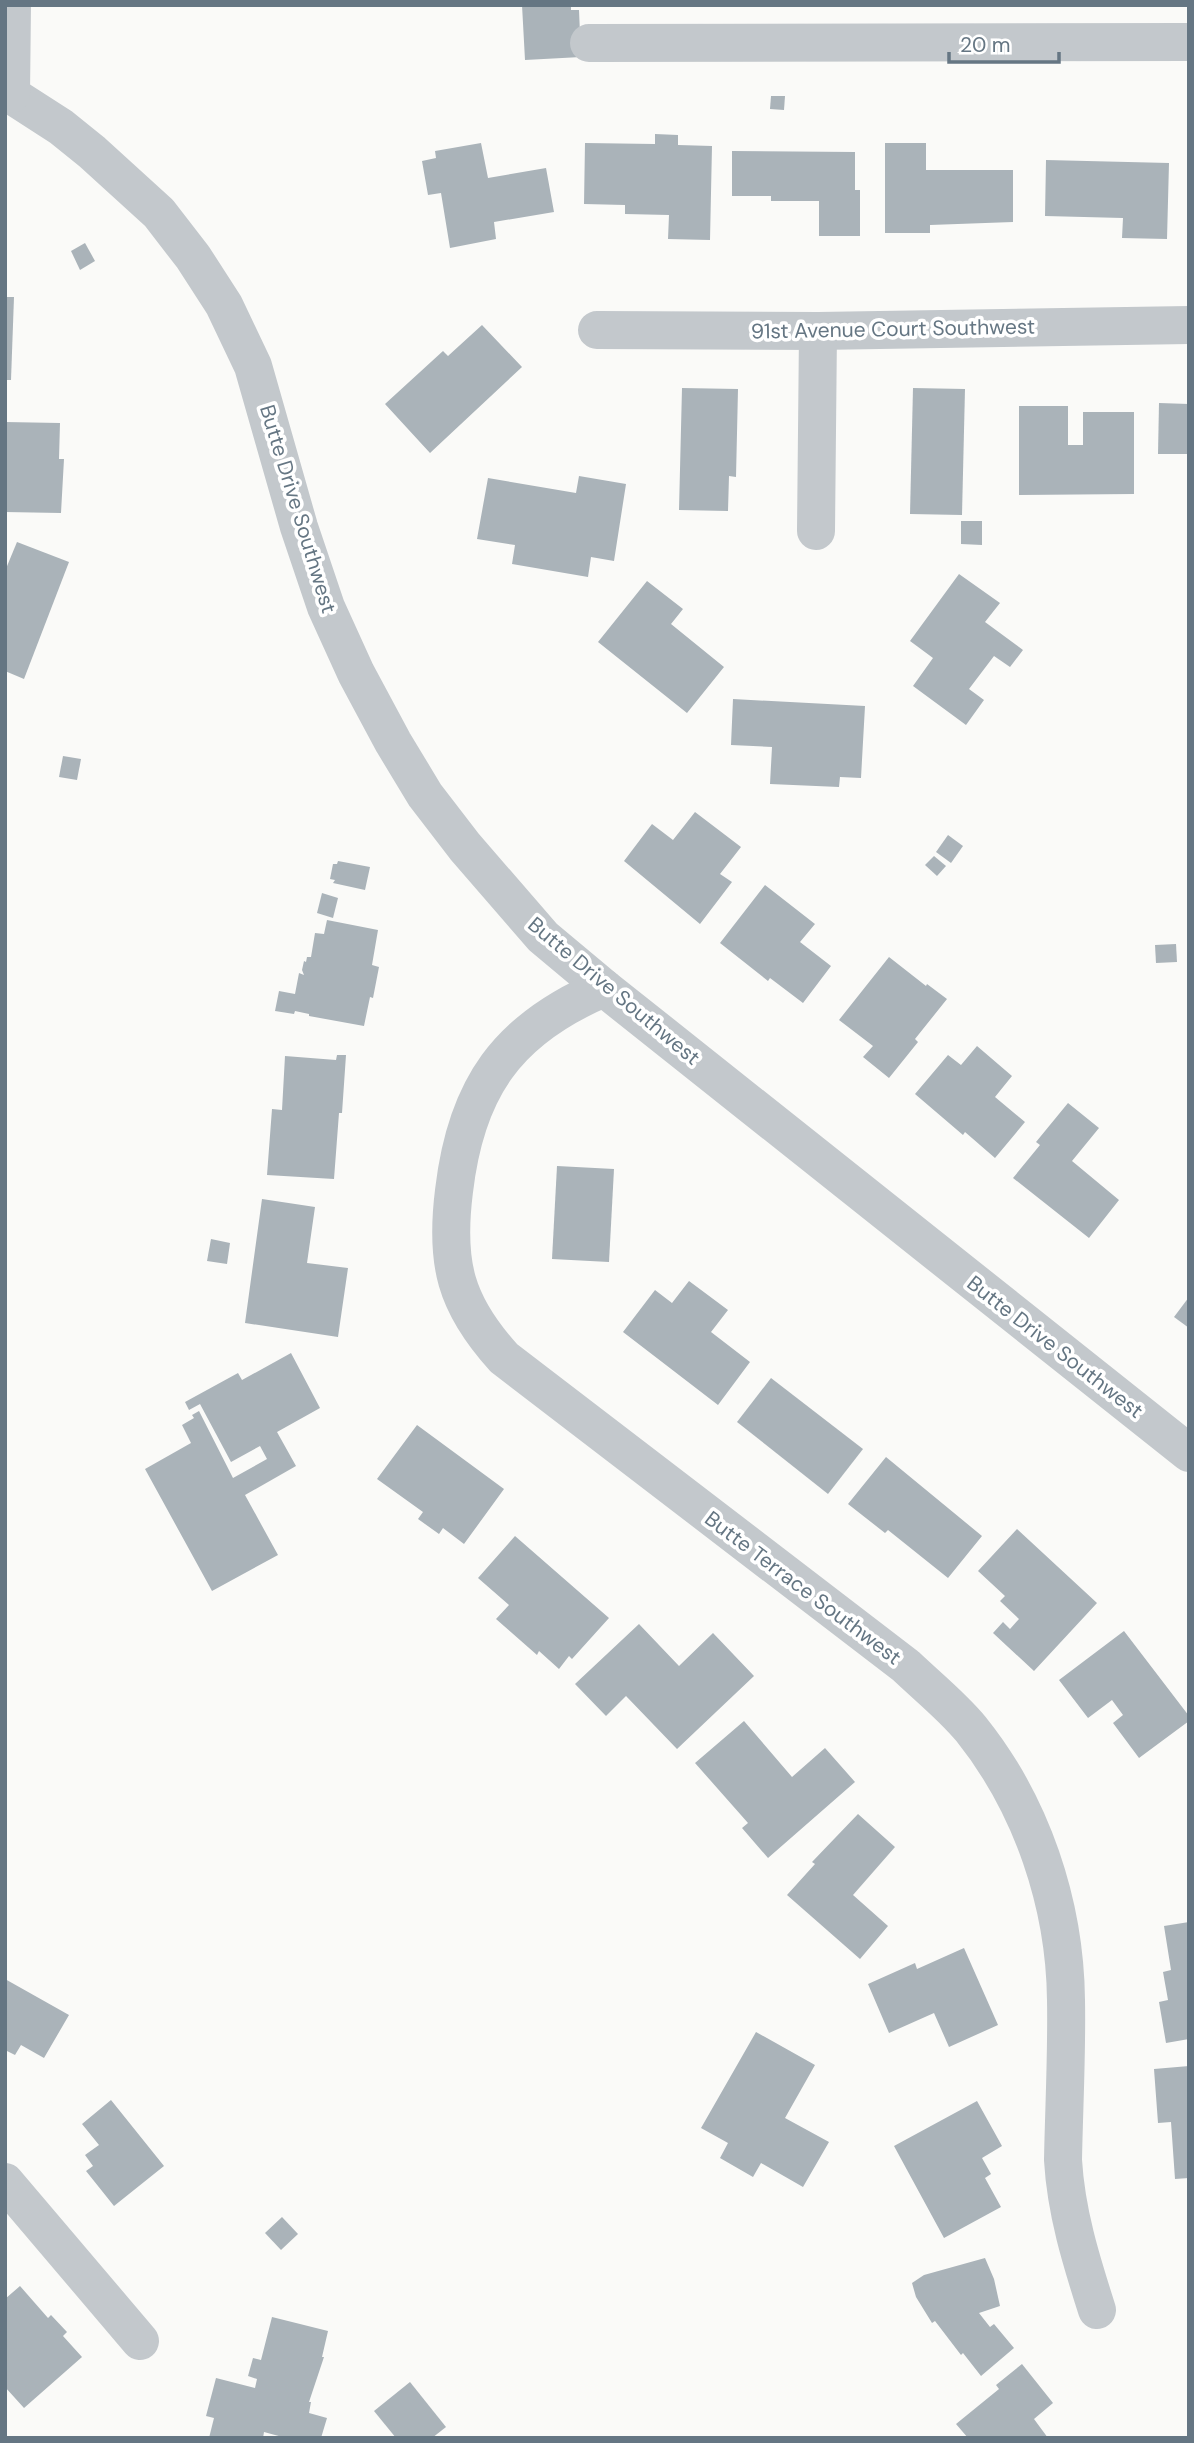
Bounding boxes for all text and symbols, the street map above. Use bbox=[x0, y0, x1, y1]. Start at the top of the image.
scale bar bbox=[949, 21, 1059, 65]
text: 20 m bbox=[960, 31, 1011, 59]
street label: 91st Avenue Court Southwest bbox=[751, 313, 1035, 345]
street label: Butte Drive Southwest bbox=[253, 401, 343, 617]
street label: Butte Drive Southwest bbox=[522, 911, 706, 1071]
street label: Butte Drive Southwest bbox=[961, 1269, 1149, 1425]
street label: Butte Terrace Southwest bbox=[699, 1505, 907, 1671]

